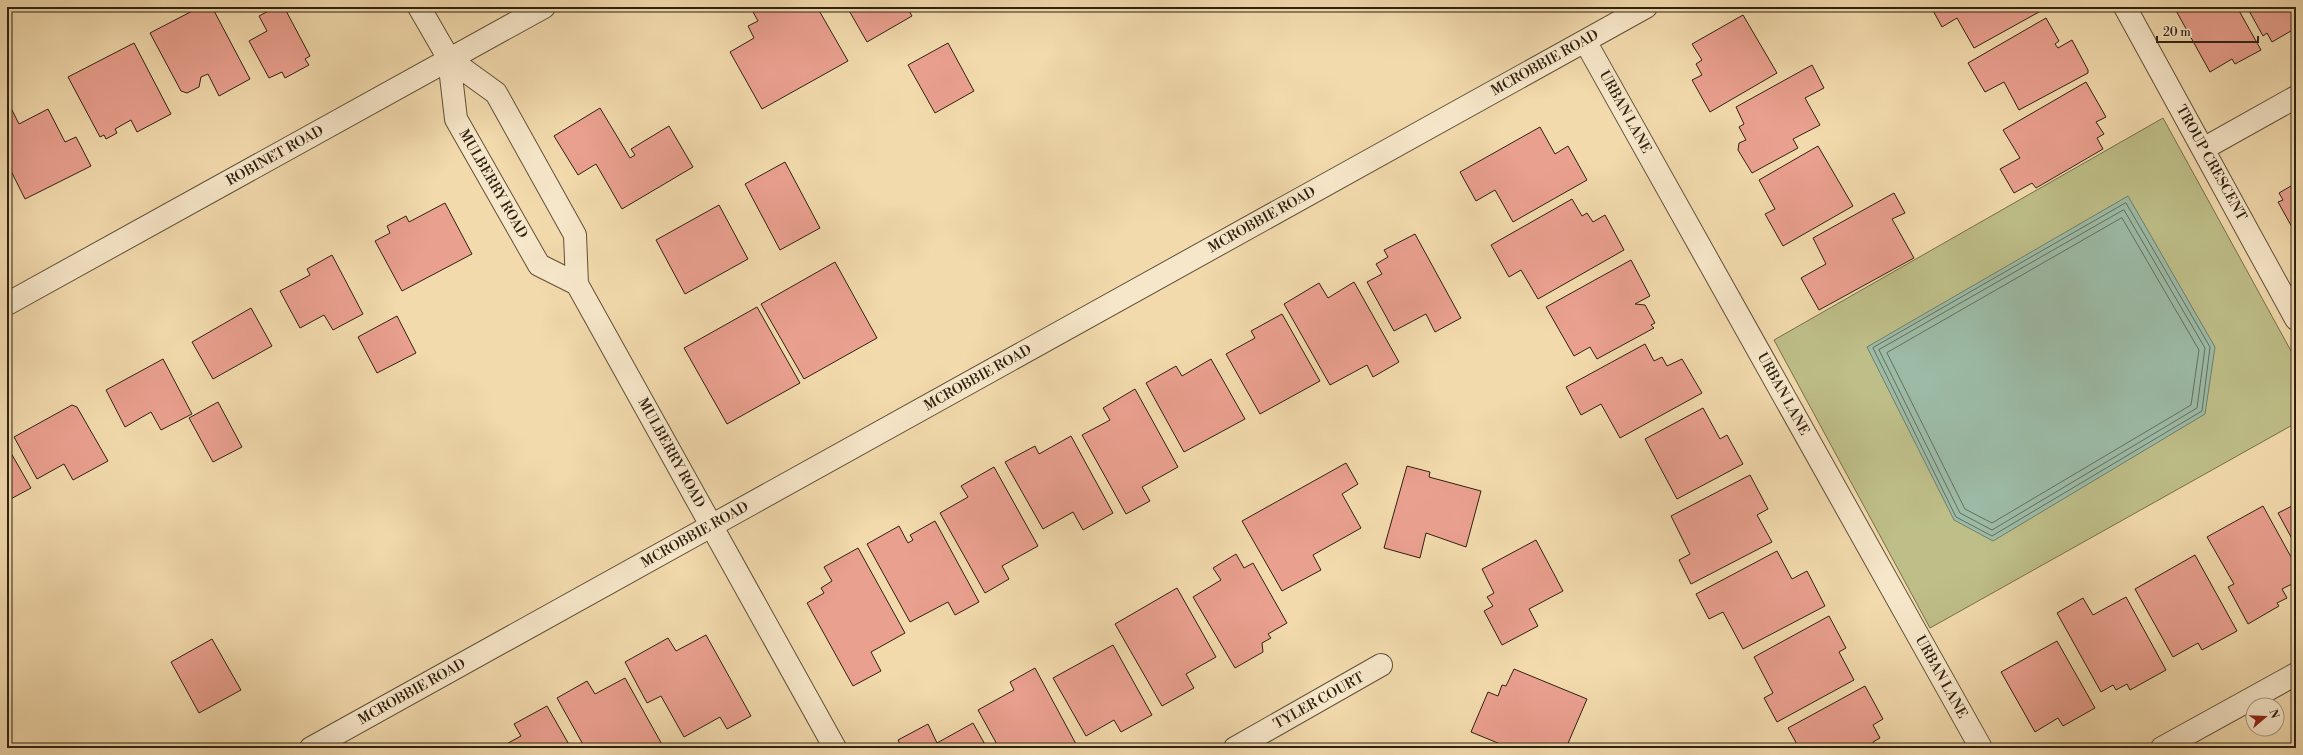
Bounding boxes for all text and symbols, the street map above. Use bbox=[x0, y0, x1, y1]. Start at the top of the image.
scale bar bbox=[2157, 18, 2258, 44]
text: 20 m bbox=[2163, 25, 2191, 40]
street label: MCROBBIE ROAD bbox=[1488, 26, 1602, 100]
street label: URBAN LANE bbox=[1595, 67, 1655, 157]
street label: TROUP CRESCENT bbox=[2172, 102, 2250, 224]
street label: ROBINET ROAD bbox=[223, 122, 327, 190]
street label: MULBERRY ROAD bbox=[454, 126, 532, 242]
street label: MCROBBIE ROAD bbox=[1205, 183, 1319, 257]
street label: MCROBBIE ROAD bbox=[921, 341, 1035, 415]
street label: URBAN LANE bbox=[1753, 349, 1813, 439]
street label: MULBERRY ROAD bbox=[633, 395, 709, 511]
street label: MCROBBIE ROAD bbox=[638, 498, 752, 572]
street label: URBAN LANE bbox=[1911, 632, 1971, 722]
street label: MCROBBIE ROAD bbox=[355, 655, 469, 729]
street label: TYLER COURT bbox=[1270, 669, 1368, 733]
north arrow bbox=[2245, 697, 2285, 737]
text: N bbox=[2265, 708, 2282, 721]

